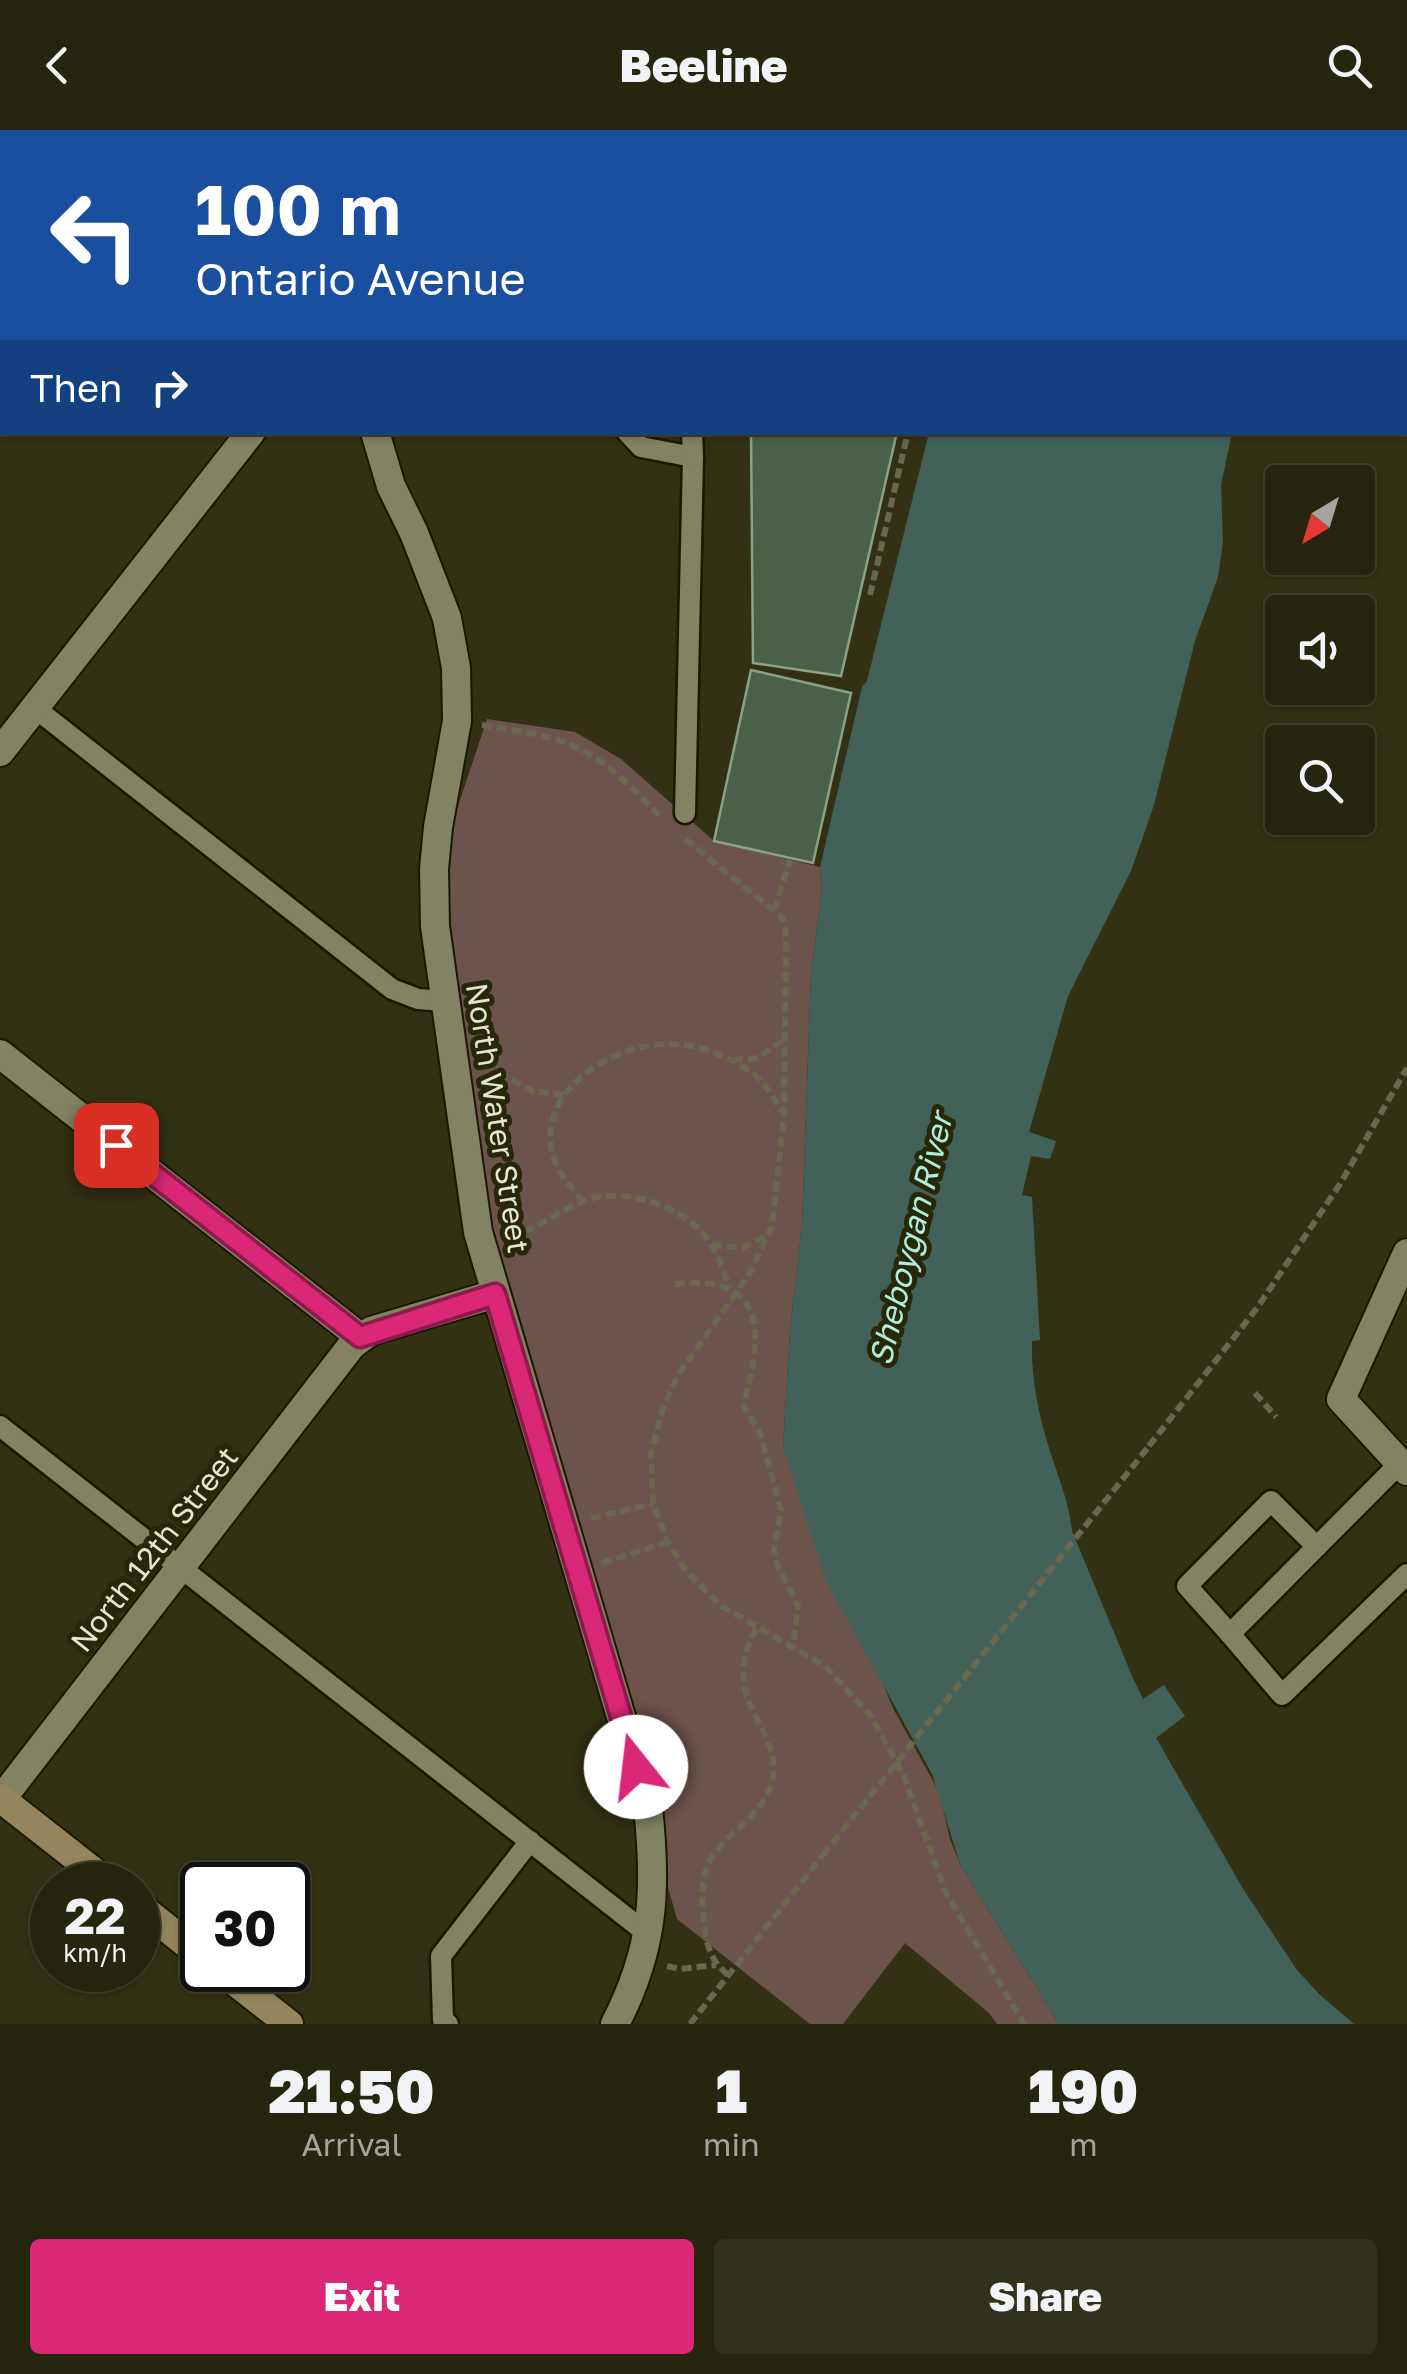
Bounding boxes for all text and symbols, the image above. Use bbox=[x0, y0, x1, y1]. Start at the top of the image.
icon: back bbox=[30, 38, 85, 93]
text: Beeline bbox=[619, 38, 788, 92]
icon: search bbox=[1322, 38, 1377, 93]
text: 100 m bbox=[195, 166, 401, 250]
icon: left bbox=[30, 170, 160, 300]
text: Ontario Avenue bbox=[195, 251, 526, 305]
icon: right bbox=[142, 360, 197, 415]
text: Then bbox=[30, 365, 122, 410]
north arrow bbox=[1265, 465, 1375, 575]
map controls bbox=[1265, 465, 1375, 835]
button: sound bbox=[1265, 595, 1375, 705]
button: search bbox=[1265, 725, 1375, 835]
street label: North Water Street bbox=[459, 981, 537, 1255]
pin bbox=[74, 1103, 159, 1188]
water label: Sheboygan River bbox=[860, 1105, 961, 1369]
icon: arrive bbox=[89, 1118, 144, 1173]
street label: North 12th Street bbox=[63, 1440, 245, 1658]
position arrow bbox=[584, 1715, 688, 1819]
speed limit sign: 30 bbox=[180, 1862, 310, 1992]
text: 22 bbox=[64, 1885, 125, 1945]
text: km/h bbox=[63, 1937, 127, 1968]
text: 21:50 bbox=[269, 2054, 435, 2126]
text: 1 bbox=[716, 2054, 747, 2126]
text: 190 bbox=[1028, 2054, 1138, 2126]
text: Arrival bbox=[301, 2125, 402, 2163]
text: min bbox=[703, 2125, 760, 2163]
text: m bbox=[1069, 2125, 1097, 2163]
button: Exit bbox=[30, 2239, 694, 2354]
button: Share bbox=[714, 2239, 1377, 2354]

